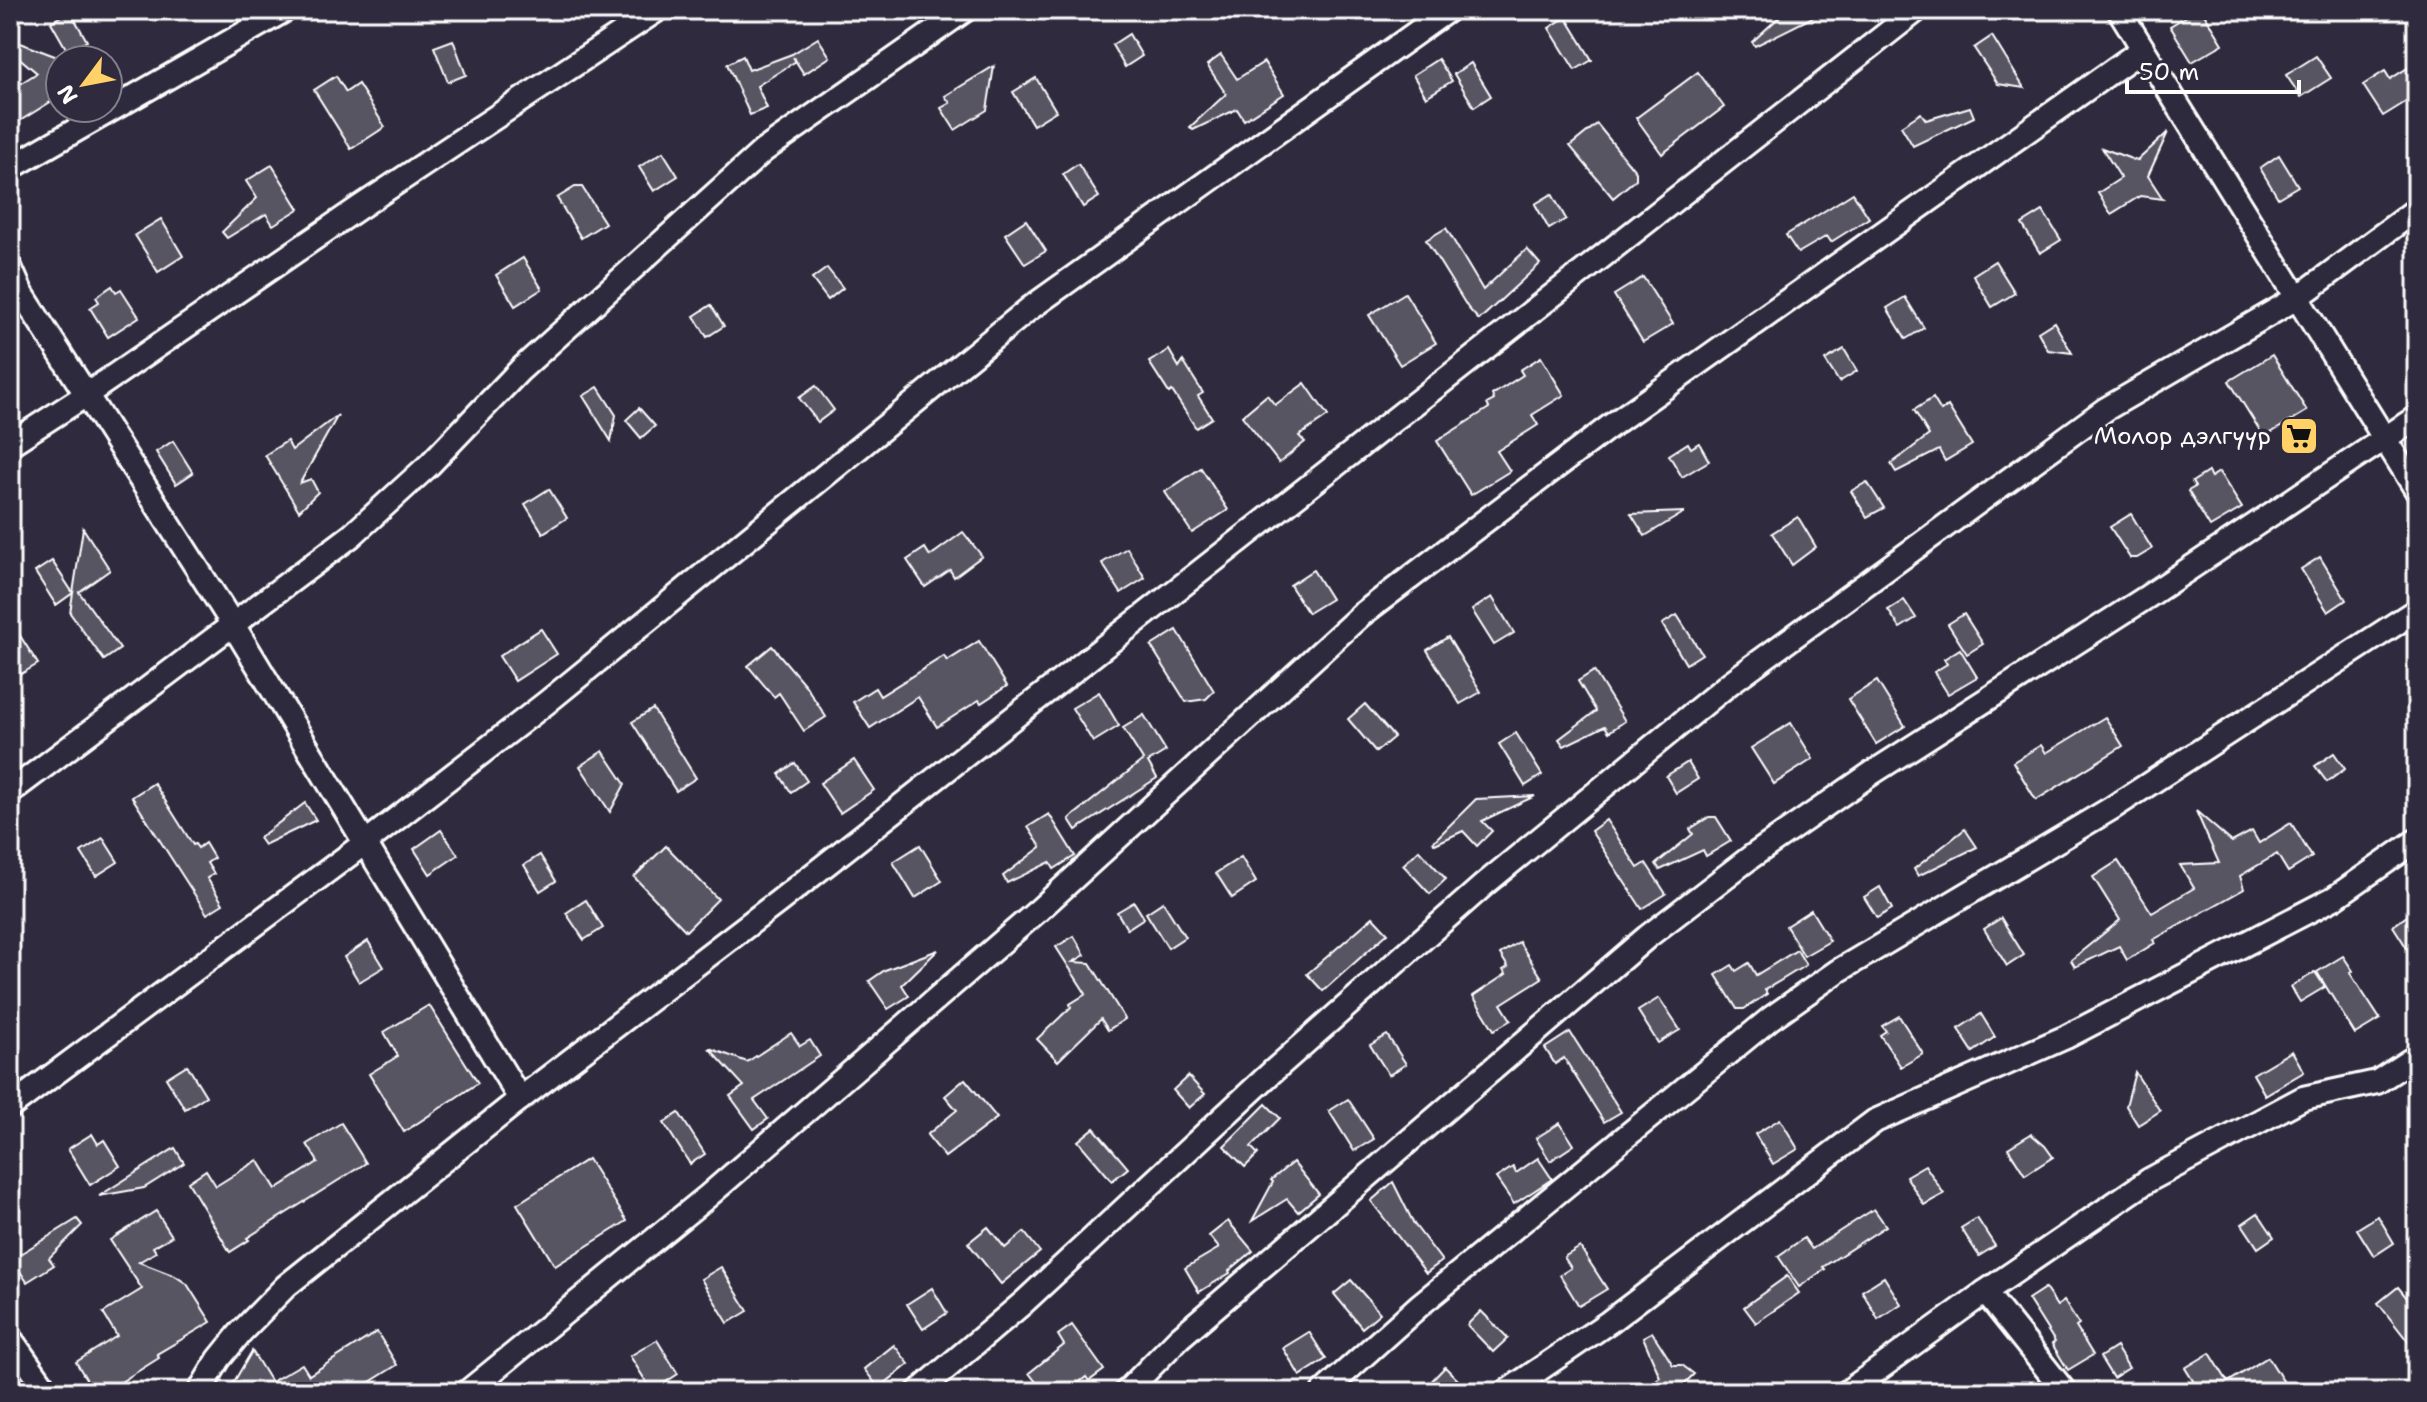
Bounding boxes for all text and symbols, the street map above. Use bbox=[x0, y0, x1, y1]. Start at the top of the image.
north arrow bbox=[44, 44, 124, 124]
scale bar bbox=[2127, 44, 2299, 94]
text: 50 m bbox=[2139, 56, 2199, 88]
text: N bbox=[51, 79, 84, 109]
supermarket icon: Молор дэлгүүр bbox=[2278, 415, 2320, 457]
place label: Молор дэлгүүр bbox=[2094, 420, 2271, 452]

